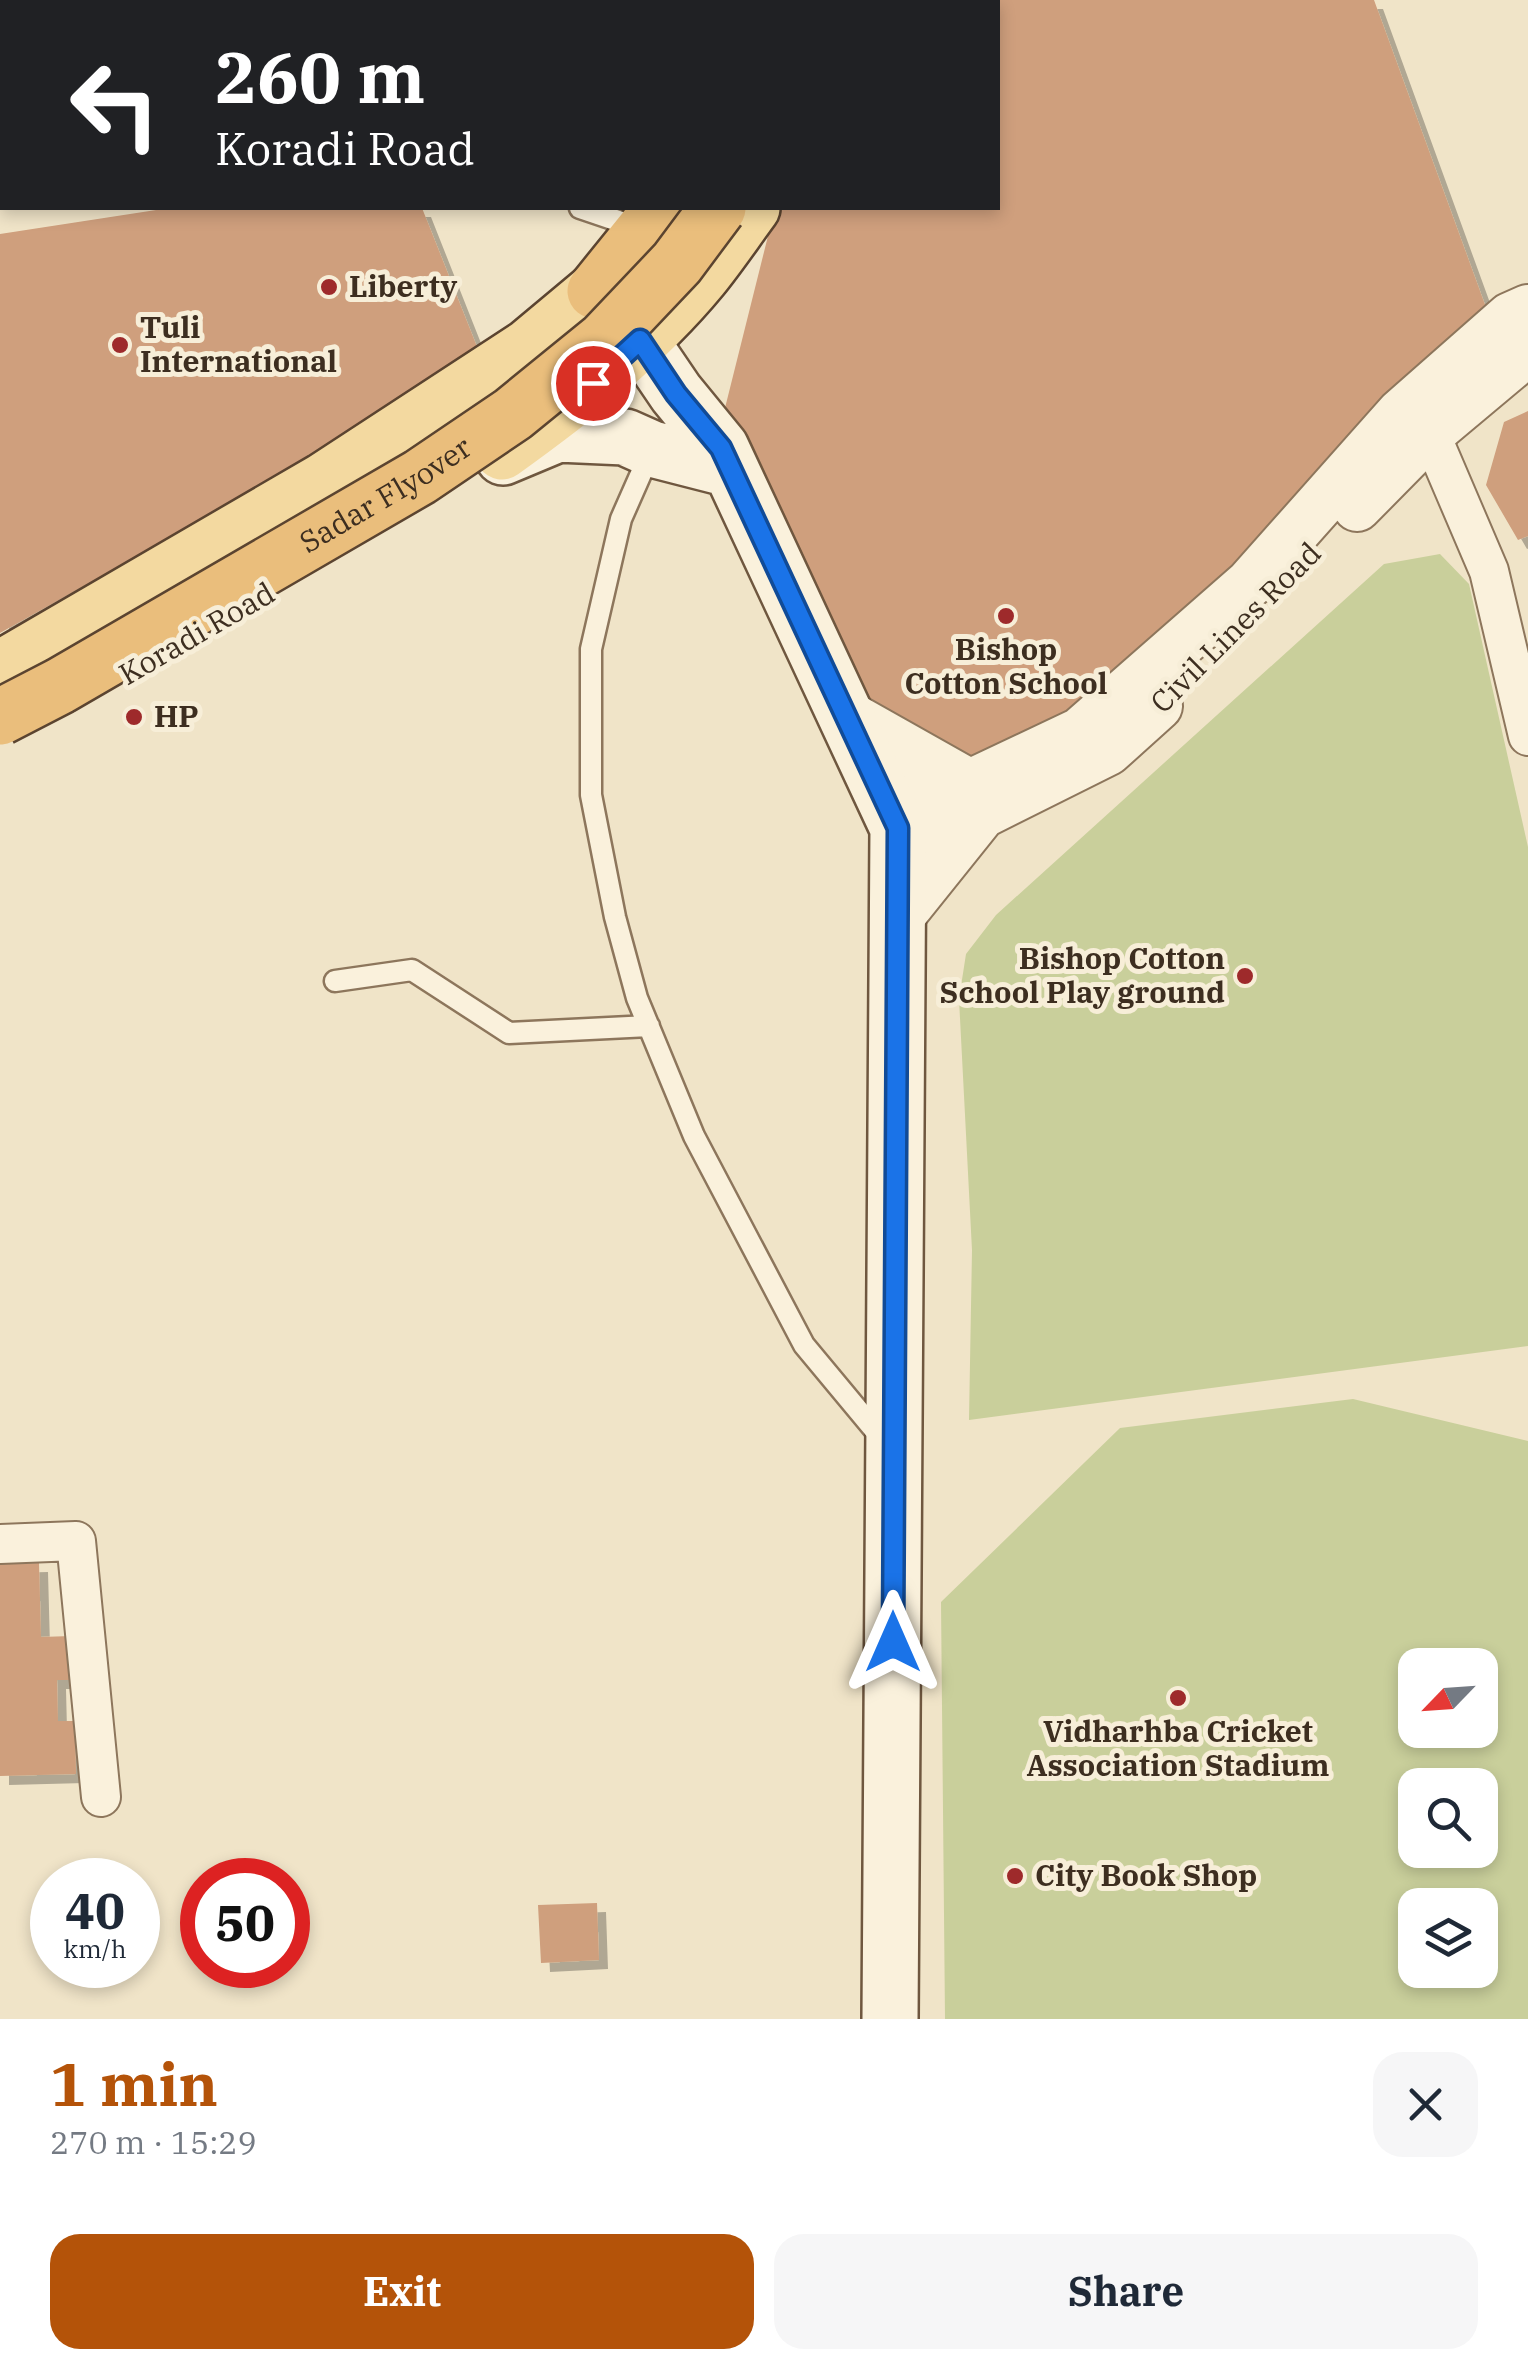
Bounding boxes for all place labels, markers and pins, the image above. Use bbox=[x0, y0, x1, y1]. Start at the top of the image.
place label: Liberty bbox=[349, 266, 457, 305]
marker: Liberty bbox=[318, 276, 340, 298]
place label: Tuli International bbox=[140, 307, 337, 380]
marker: Tuli International bbox=[109, 334, 131, 356]
pin bbox=[551, 341, 636, 426]
marker: Bishop Cotton School bbox=[995, 605, 1017, 627]
place label: Bishop Cotton School bbox=[904, 629, 1108, 702]
place label: HP bbox=[154, 696, 199, 735]
marker: HP bbox=[123, 706, 145, 728]
place label: Bishop Cotton School Play ground bbox=[940, 938, 1225, 1011]
marker: Bishop Cotton School Play ground bbox=[1234, 965, 1256, 987]
marker: Vidharhba Cricket Association Stadium bbox=[1167, 1687, 1189, 1709]
place label: Vidharhba Cricket Association Stadium bbox=[1027, 1711, 1329, 1784]
place label: City Book Shop bbox=[1035, 1855, 1257, 1894]
marker: City Book Shop bbox=[1004, 1865, 1026, 1887]

